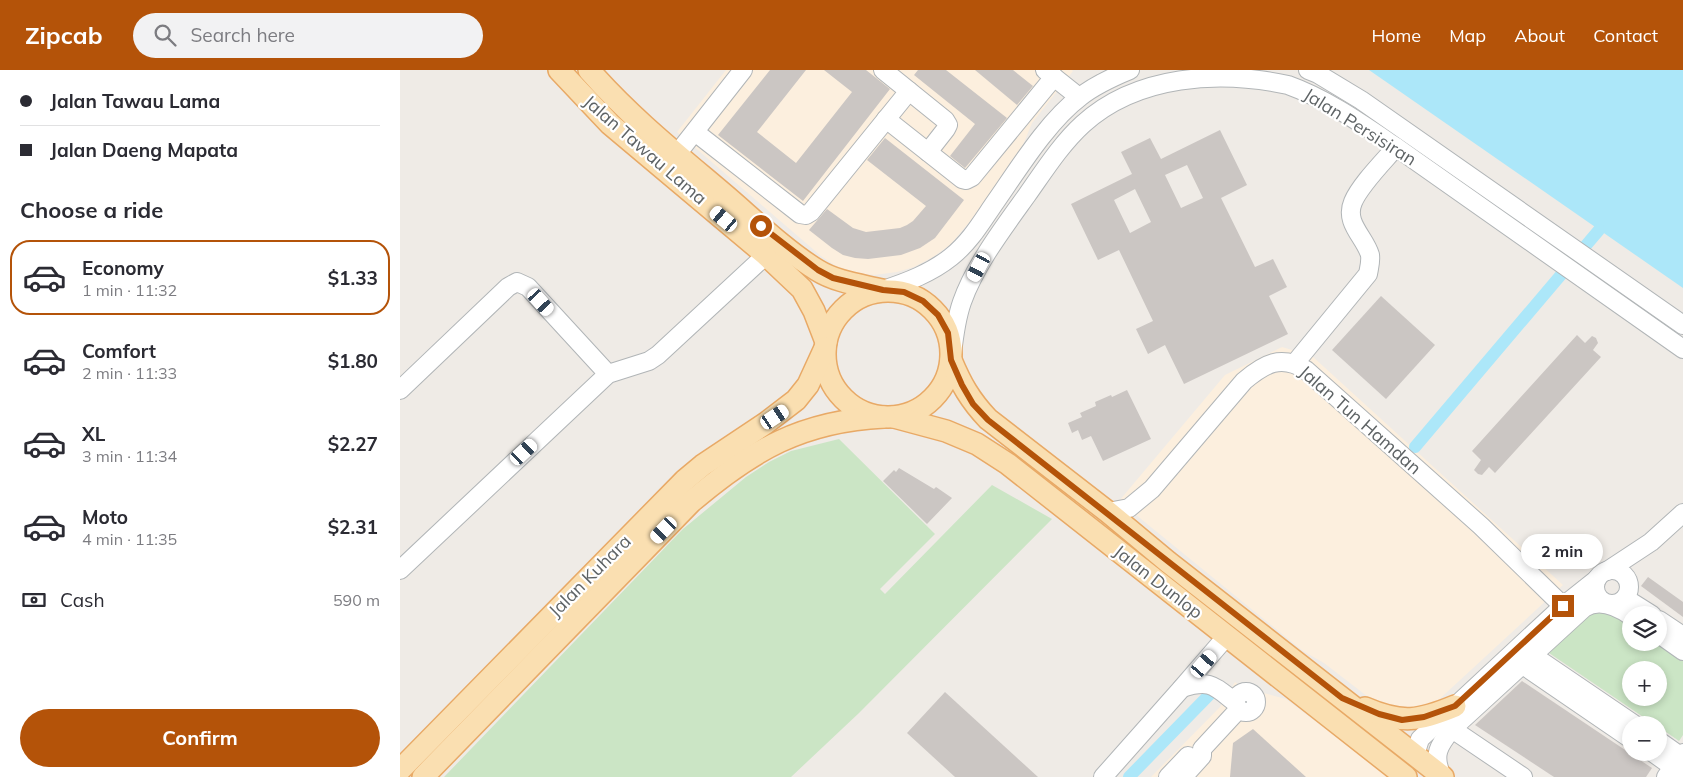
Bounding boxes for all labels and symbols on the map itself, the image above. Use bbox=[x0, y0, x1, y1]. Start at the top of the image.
street label: Jalan Persisiran bbox=[1300, 83, 1421, 170]
street label: Jalan Tawau Lama bbox=[579, 90, 712, 209]
car bbox=[707, 204, 740, 234]
route start bbox=[750, 215, 772, 237]
car bbox=[965, 250, 992, 284]
car bbox=[525, 286, 556, 318]
street label: Jalan Tun Hamdan bbox=[1294, 360, 1426, 479]
car bbox=[758, 402, 791, 432]
car bbox=[507, 436, 540, 468]
car bbox=[648, 514, 679, 546]
street label: Jalan Kuhara bbox=[544, 530, 636, 622]
callout: 2 min bbox=[1522, 534, 1604, 568]
street label: Jalan Dunlop bbox=[1109, 540, 1207, 624]
route end bbox=[1552, 595, 1574, 617]
car bbox=[1188, 648, 1219, 680]

